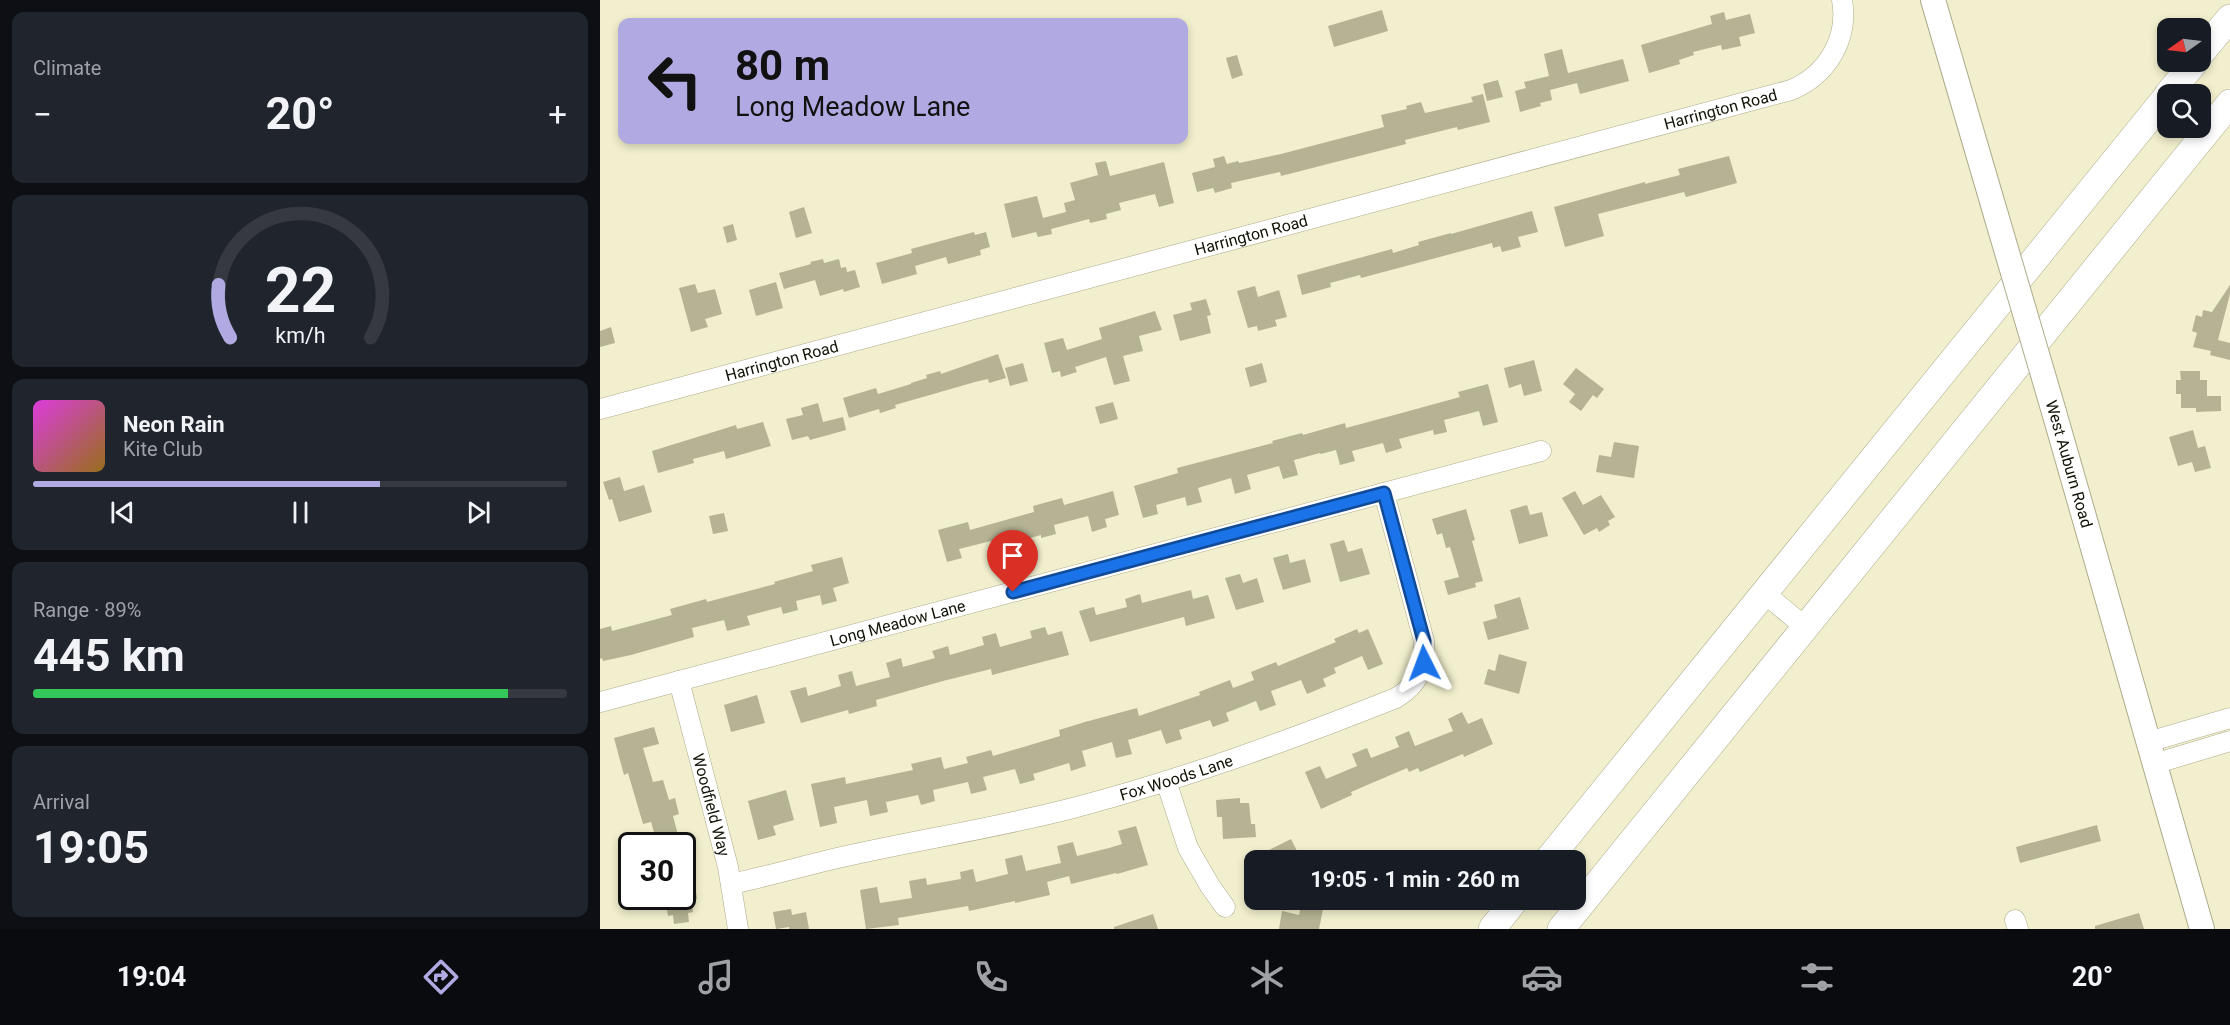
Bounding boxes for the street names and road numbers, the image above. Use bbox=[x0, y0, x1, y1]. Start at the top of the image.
street label: Harrington Road bbox=[1662, 85, 1779, 133]
street label: Harrington Road bbox=[1192, 210, 1310, 259]
street label: Harrington Road bbox=[723, 336, 840, 385]
street label: West Auburn Road bbox=[2042, 398, 2096, 530]
street label: Long Meadow Lane bbox=[828, 595, 967, 650]
street label: Fox Woods Lane bbox=[1117, 750, 1235, 804]
street label: Woodfield Way bbox=[689, 751, 734, 859]

